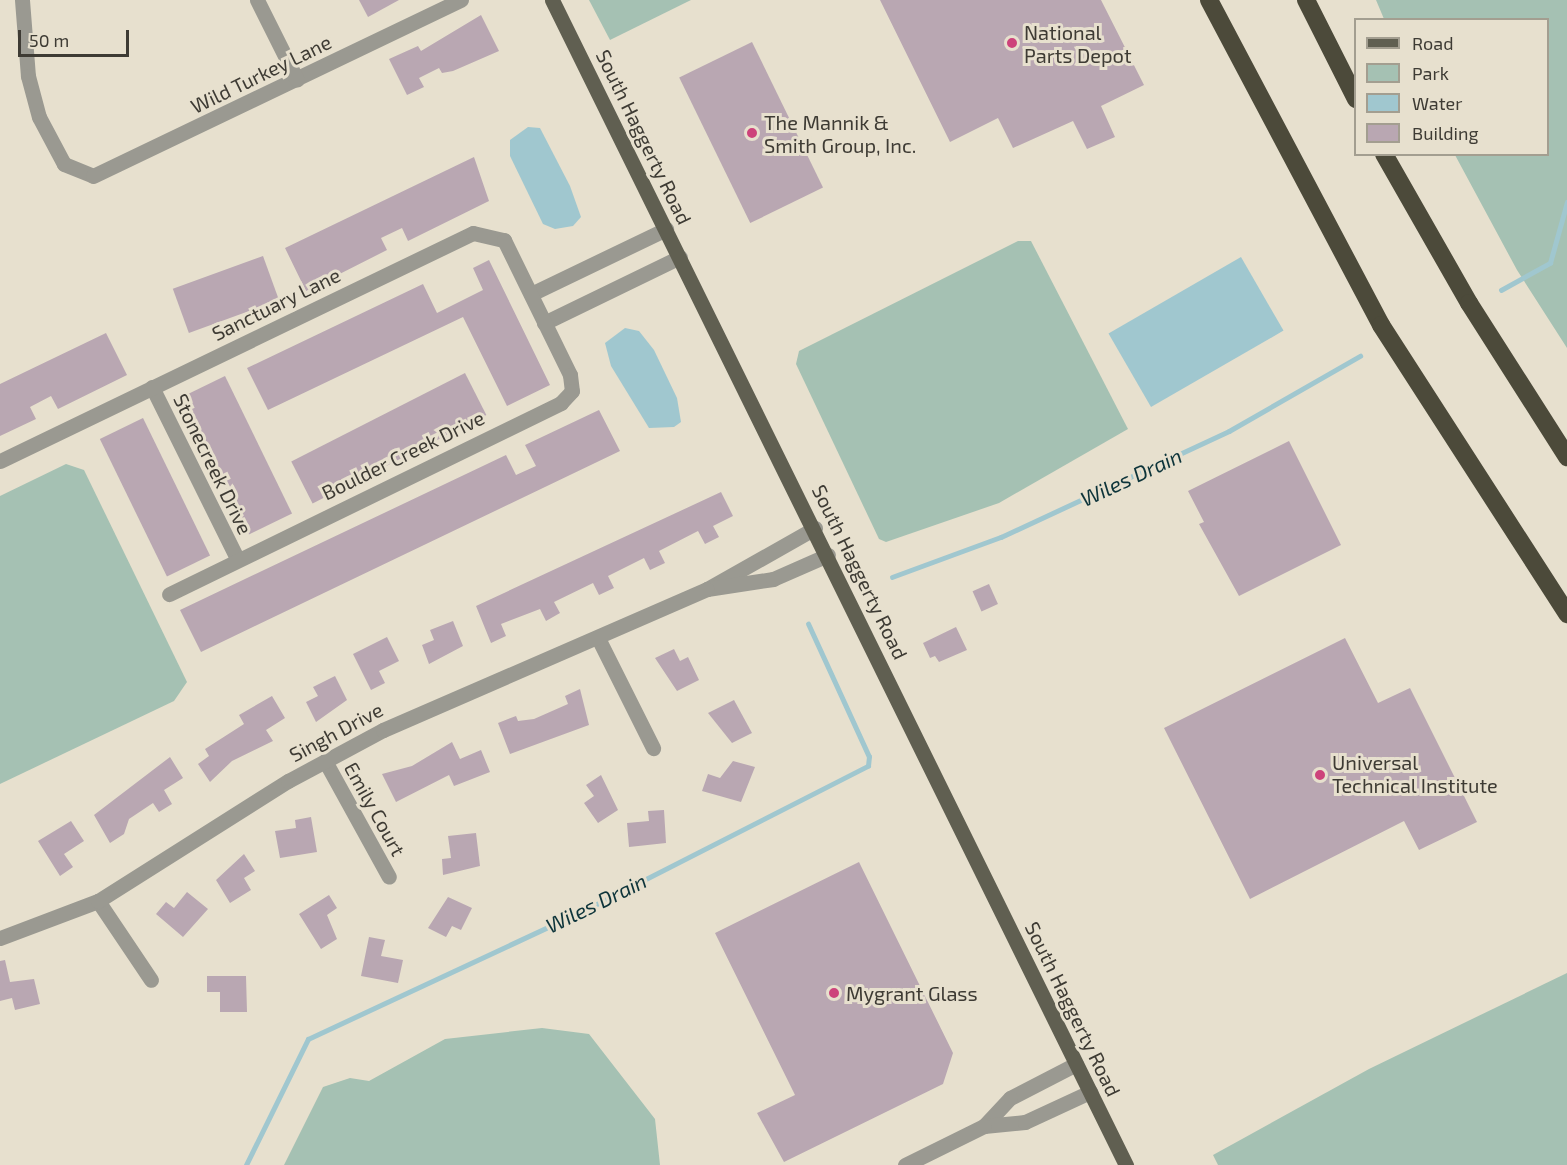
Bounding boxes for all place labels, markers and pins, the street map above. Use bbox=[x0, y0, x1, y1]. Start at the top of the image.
place label: National Parts Depot bbox=[1024, 20, 1132, 67]
marker: National Parts Depot bbox=[1005, 36, 1019, 50]
place label: The Mannik & Smith Group, Inc. bbox=[764, 110, 916, 157]
marker: The Mannik & Smith Group, Inc. bbox=[745, 126, 759, 140]
place label: Universal Technical Institute bbox=[1332, 751, 1498, 798]
marker: Universal Technical Institute bbox=[1313, 768, 1327, 782]
place label: Mygrant Glass bbox=[846, 981, 978, 1005]
marker: Mygrant Glass bbox=[827, 986, 841, 1000]

